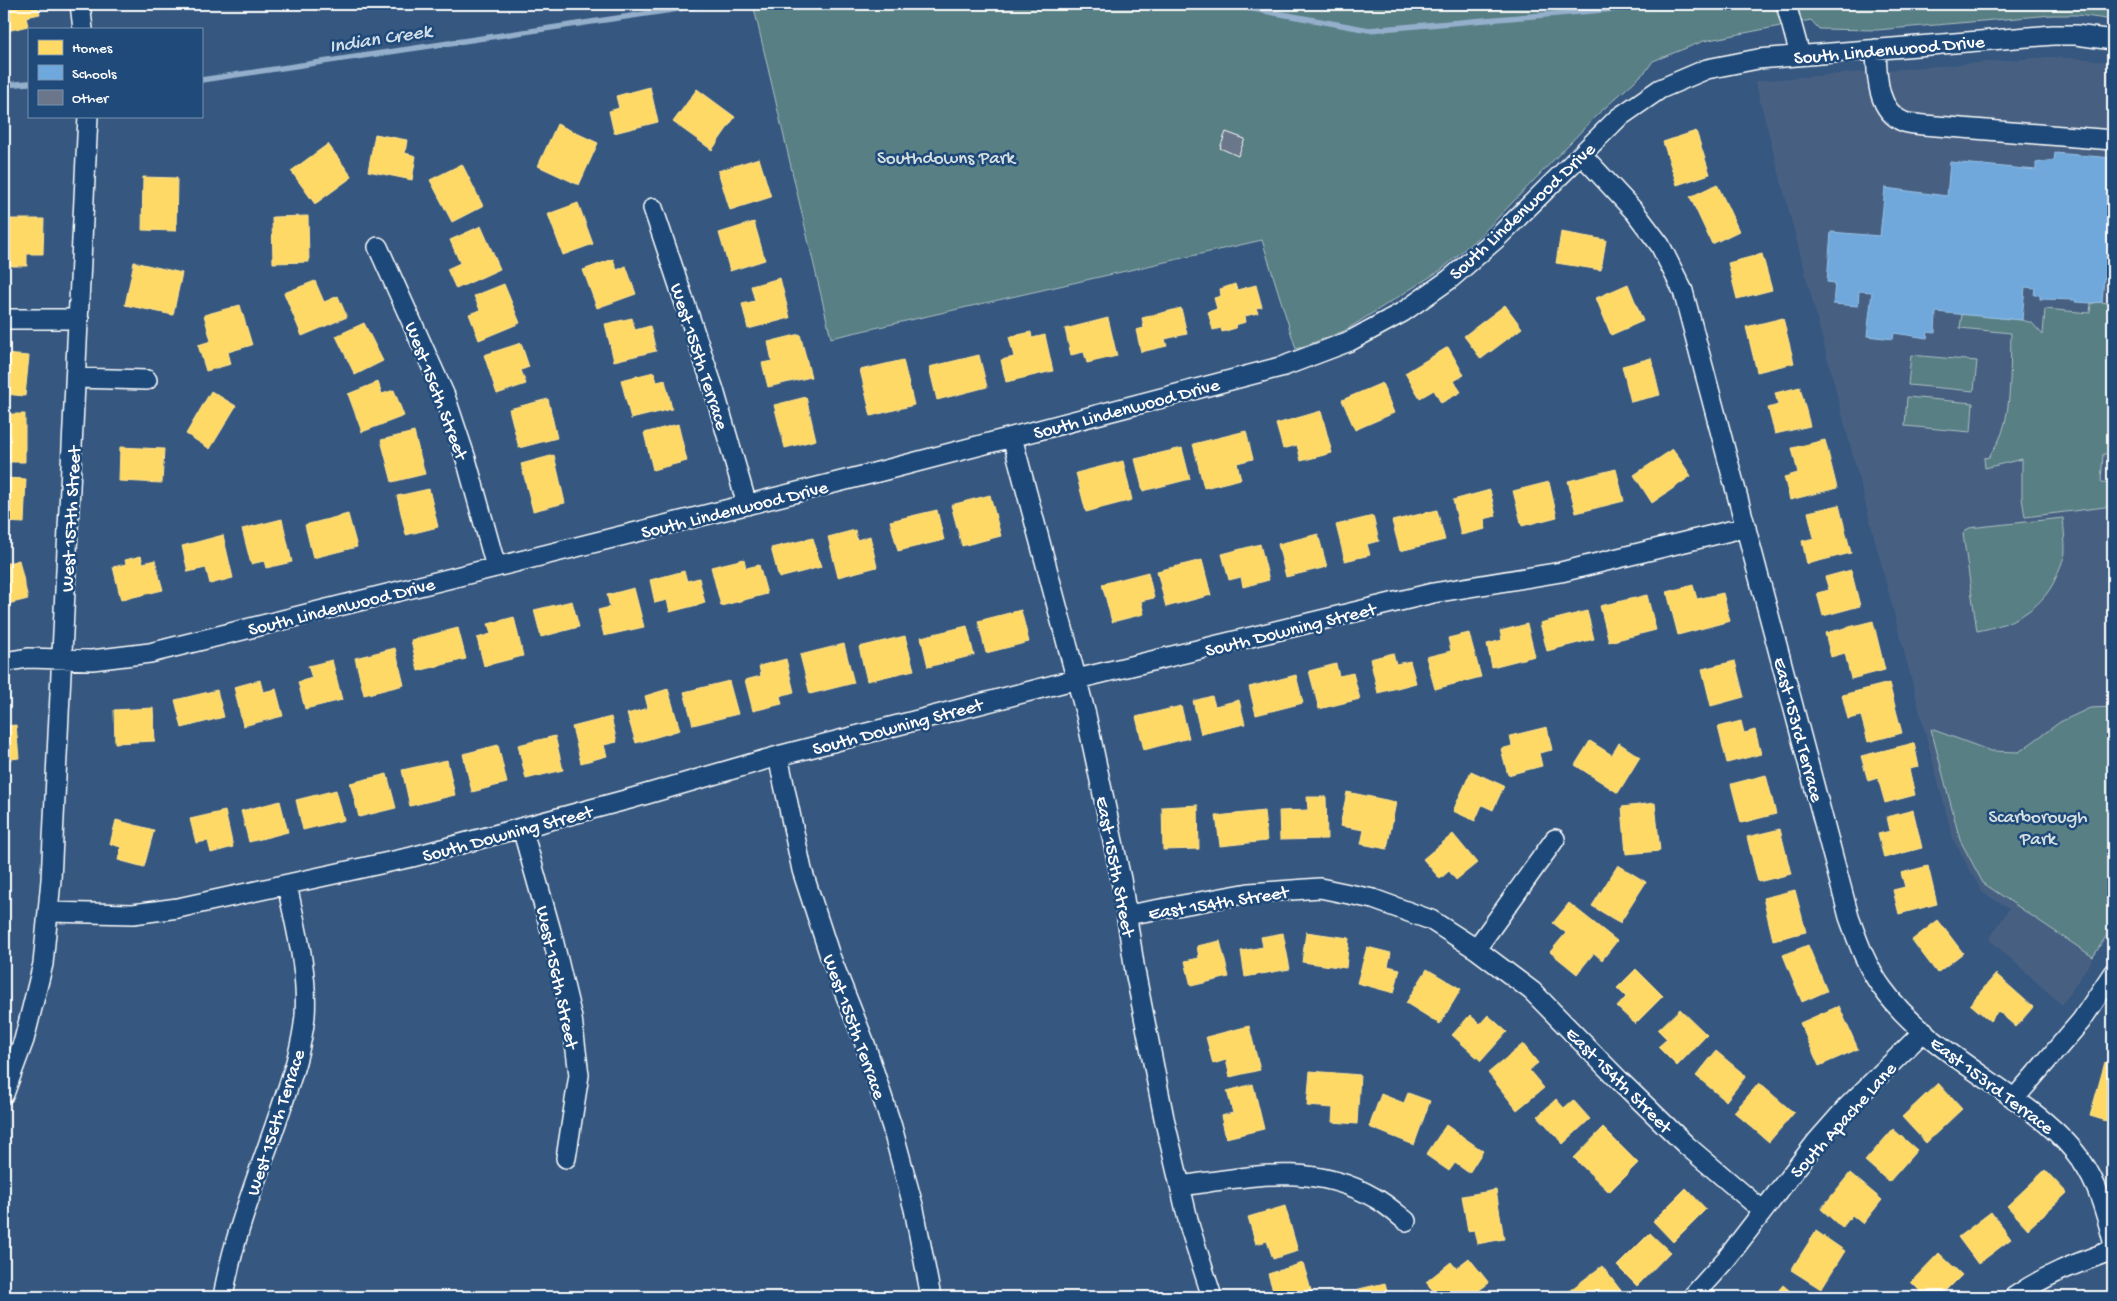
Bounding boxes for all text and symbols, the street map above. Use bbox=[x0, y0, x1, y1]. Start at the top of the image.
water label: Indian Creek bbox=[328, 21, 435, 60]
legend bbox=[28, 28, 202, 118]
street label: South Lindenwood Drive bbox=[1793, 32, 1986, 71]
text: Homes bbox=[72, 40, 113, 58]
text: Schools bbox=[72, 66, 117, 84]
text: Other bbox=[72, 90, 110, 108]
street label: South Lindenwood Drive bbox=[1445, 139, 1601, 286]
park label: Southdowns Park bbox=[877, 148, 1017, 171]
street label: West 155th Terrace bbox=[663, 281, 732, 433]
street label: West 156th Street bbox=[398, 319, 472, 465]
street label: South Lindenwood Drive bbox=[1031, 374, 1223, 446]
street label: West 157th Street bbox=[57, 444, 88, 593]
street label: South Lindenwood Drive bbox=[639, 477, 831, 546]
street label: South Lindenwood Drive bbox=[246, 574, 438, 643]
street label: South Downing Street bbox=[1203, 599, 1381, 664]
street label: East 153rd Terrace bbox=[1766, 655, 1827, 805]
street label: South Downing Street bbox=[810, 694, 988, 762]
street label: East 155th Street bbox=[1089, 795, 1139, 941]
street label: South Downing Street bbox=[420, 801, 598, 869]
park label: Scarborough Park bbox=[1989, 807, 2087, 852]
street label: East 154th Street bbox=[1147, 882, 1292, 927]
street label: West 156th Street bbox=[529, 904, 582, 1054]
street label: West 155th Terrace bbox=[816, 952, 890, 1103]
street label: East 154th Street bbox=[1559, 1023, 1677, 1141]
street label: East 153rd Terrace bbox=[1925, 1033, 2057, 1141]
street label: West 156th Terrace bbox=[243, 1047, 312, 1199]
street label: South Apache Lane bbox=[1786, 1058, 1903, 1184]

